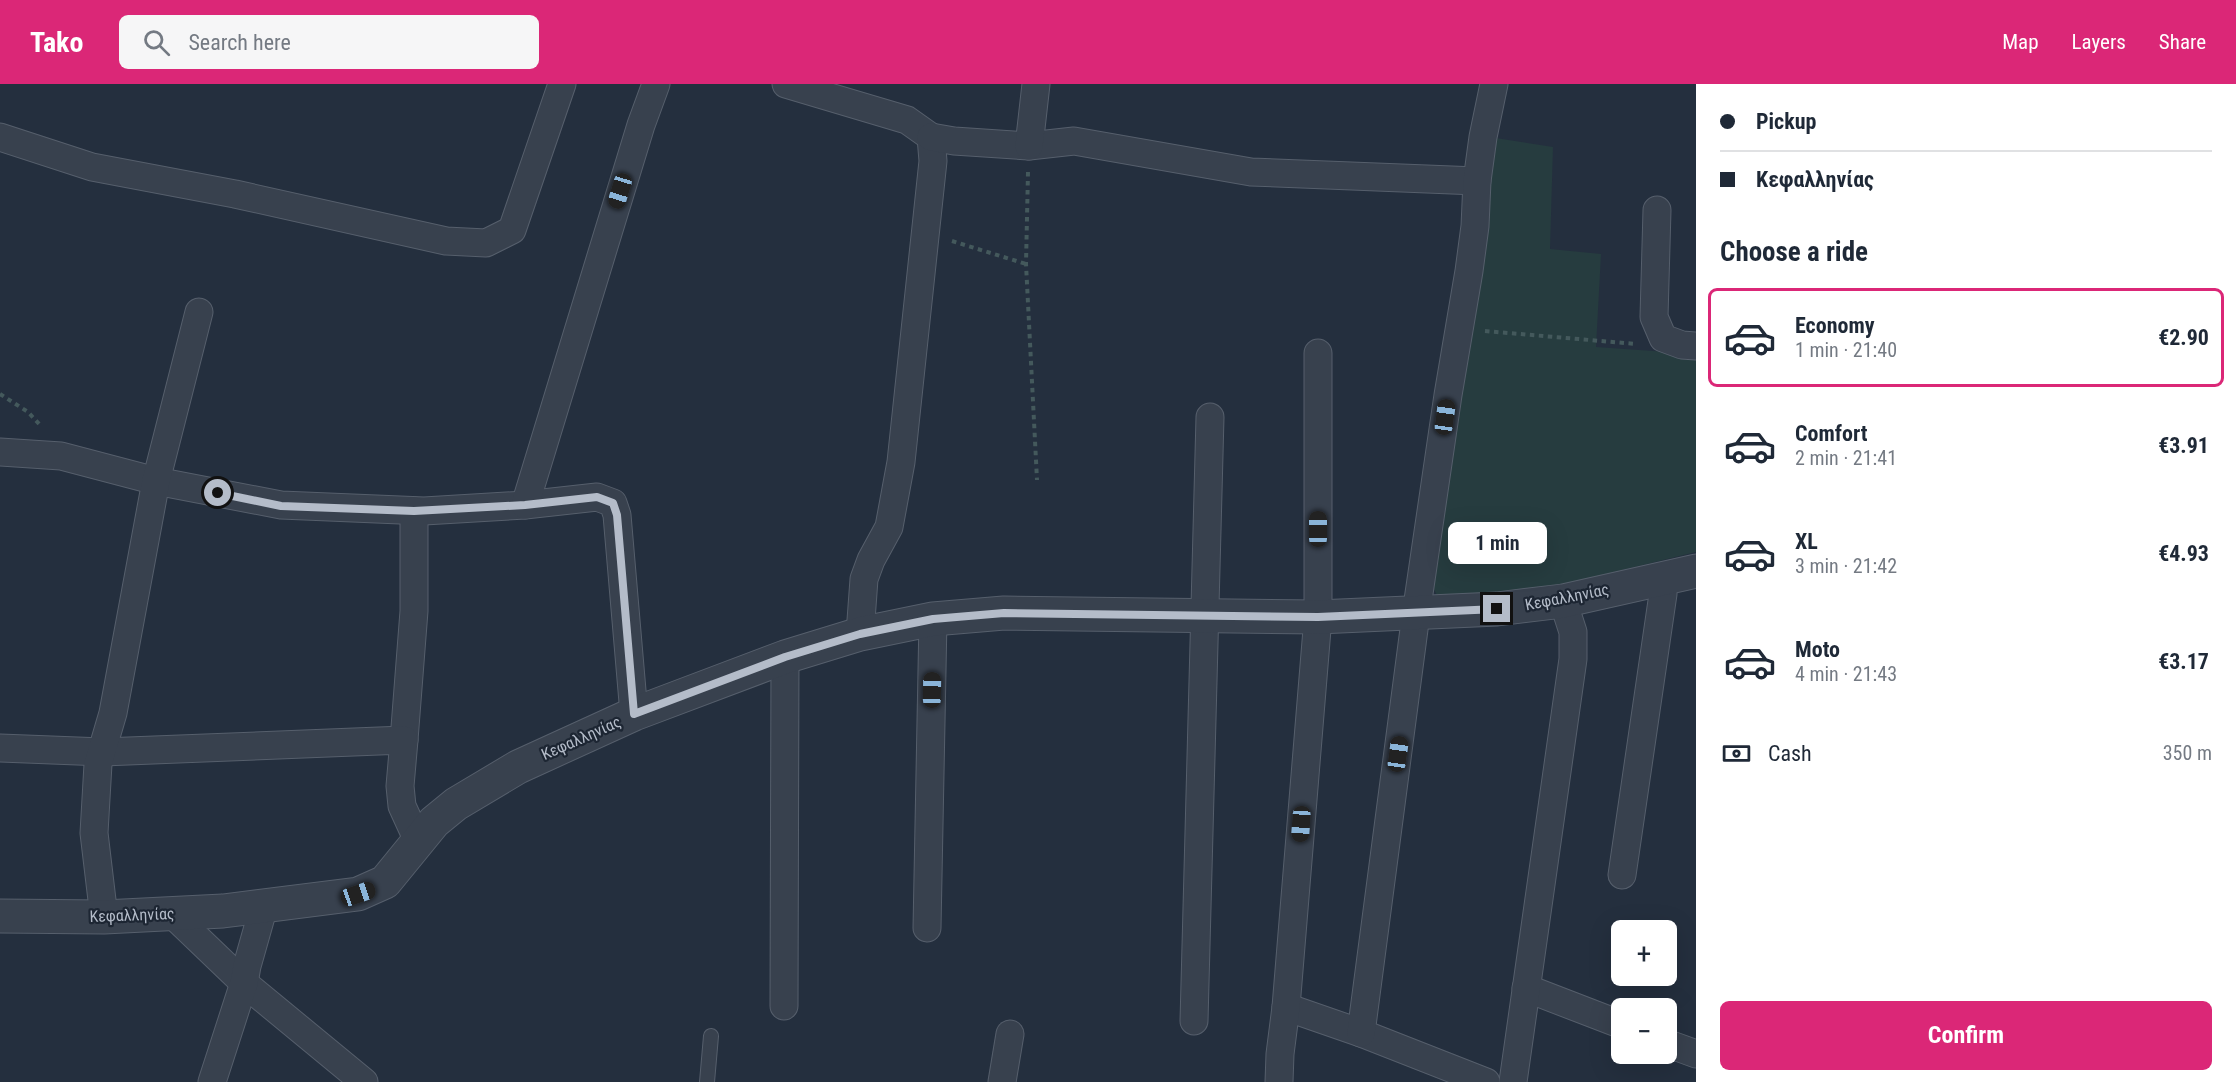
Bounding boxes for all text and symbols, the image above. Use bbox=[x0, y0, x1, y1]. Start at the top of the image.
search box bbox=[119, 15, 539, 69]
text: Tako bbox=[30, 26, 83, 59]
icon: search bbox=[140, 26, 173, 59]
text: Search here bbox=[188, 30, 291, 55]
text: Map bbox=[2002, 30, 2039, 54]
text: Layers bbox=[2072, 30, 2126, 54]
text: Share bbox=[2159, 30, 2206, 54]
text: Pickup bbox=[1756, 109, 1816, 134]
text: Κεφαλληνίας bbox=[1756, 167, 1874, 192]
car bbox=[606, 171, 634, 211]
text: Choose a ride bbox=[1720, 236, 1868, 268]
icon: car bbox=[1723, 311, 1777, 365]
text: Economy bbox=[1795, 313, 1875, 338]
text: €2.90 bbox=[2158, 325, 2209, 350]
text: 1 min · 21:40 bbox=[1795, 338, 1897, 362]
car bbox=[1434, 398, 1456, 436]
icon: car bbox=[1723, 419, 1777, 473]
text: Comfort bbox=[1795, 421, 1868, 446]
text: €3.91 bbox=[2158, 433, 2209, 458]
text: 2 min · 21:41 bbox=[1795, 446, 1897, 470]
route start bbox=[204, 479, 231, 506]
car bbox=[1309, 511, 1327, 547]
callout: 1 min bbox=[1448, 522, 1546, 564]
icon: car bbox=[1723, 527, 1777, 581]
text: XL bbox=[1795, 529, 1818, 554]
text: 1 min bbox=[1475, 531, 1520, 555]
text: €4.93 bbox=[2158, 541, 2209, 566]
text: 3 min · 21:42 bbox=[1795, 554, 1897, 578]
street label: Κεφαλληνίας bbox=[1523, 580, 1611, 614]
route end bbox=[1483, 595, 1510, 622]
icon: car bbox=[1723, 635, 1777, 689]
text: Moto bbox=[1795, 637, 1840, 662]
text: €3.17 bbox=[2158, 649, 2209, 674]
text: 4 min · 21:43 bbox=[1795, 662, 1897, 686]
car bbox=[923, 672, 941, 708]
street label: Κεφαλληνίας bbox=[538, 712, 624, 764]
car bbox=[1387, 735, 1409, 773]
icon: cash bbox=[1720, 737, 1753, 770]
text: Cash bbox=[1768, 741, 1812, 766]
text: 350 m bbox=[2163, 741, 2212, 765]
car bbox=[1291, 805, 1311, 843]
car bbox=[338, 880, 378, 908]
street label: Κεφαλληνίας bbox=[89, 904, 175, 926]
map controls bbox=[1611, 920, 1677, 1064]
button: + bbox=[1611, 920, 1677, 986]
button: − bbox=[1611, 998, 1677, 1064]
button: Confirm bbox=[1720, 1001, 2212, 1070]

